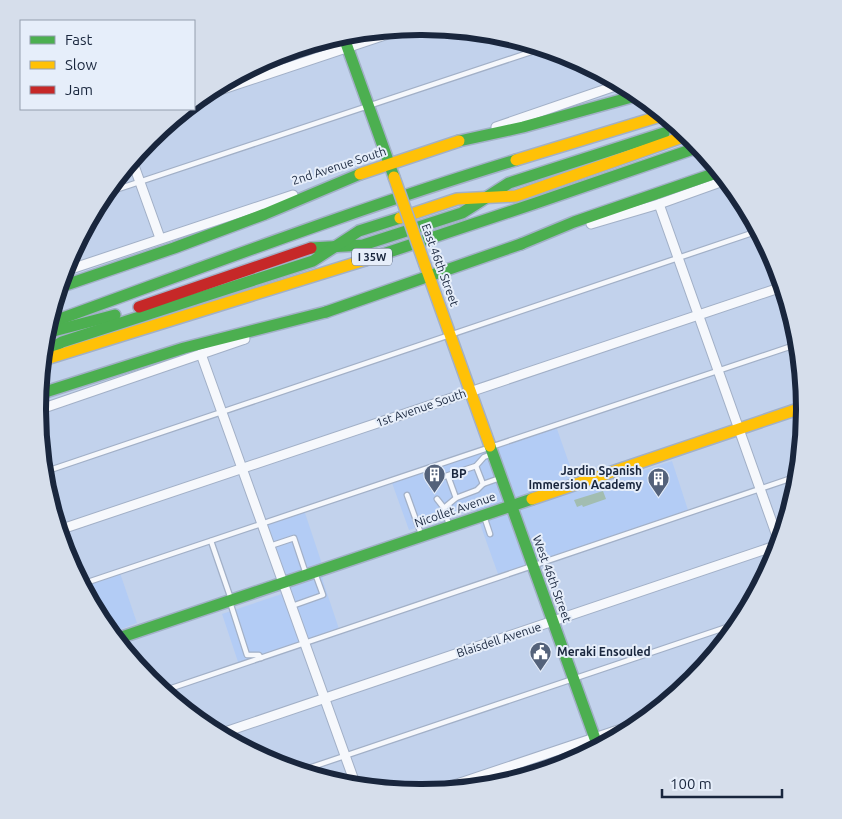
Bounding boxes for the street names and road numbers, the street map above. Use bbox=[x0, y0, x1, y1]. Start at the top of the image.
street label: 2nd Avenue South bbox=[290, 144, 388, 187]
street label: East 46th Street bbox=[419, 222, 462, 308]
road number: I 35W bbox=[352, 248, 392, 266]
street label: 1st Avenue South bbox=[374, 386, 468, 429]
street label: Nicollet Avenue bbox=[413, 490, 497, 529]
street label: West 46th Street bbox=[531, 534, 574, 624]
street label: Blaisdell Avenue bbox=[455, 620, 543, 659]

